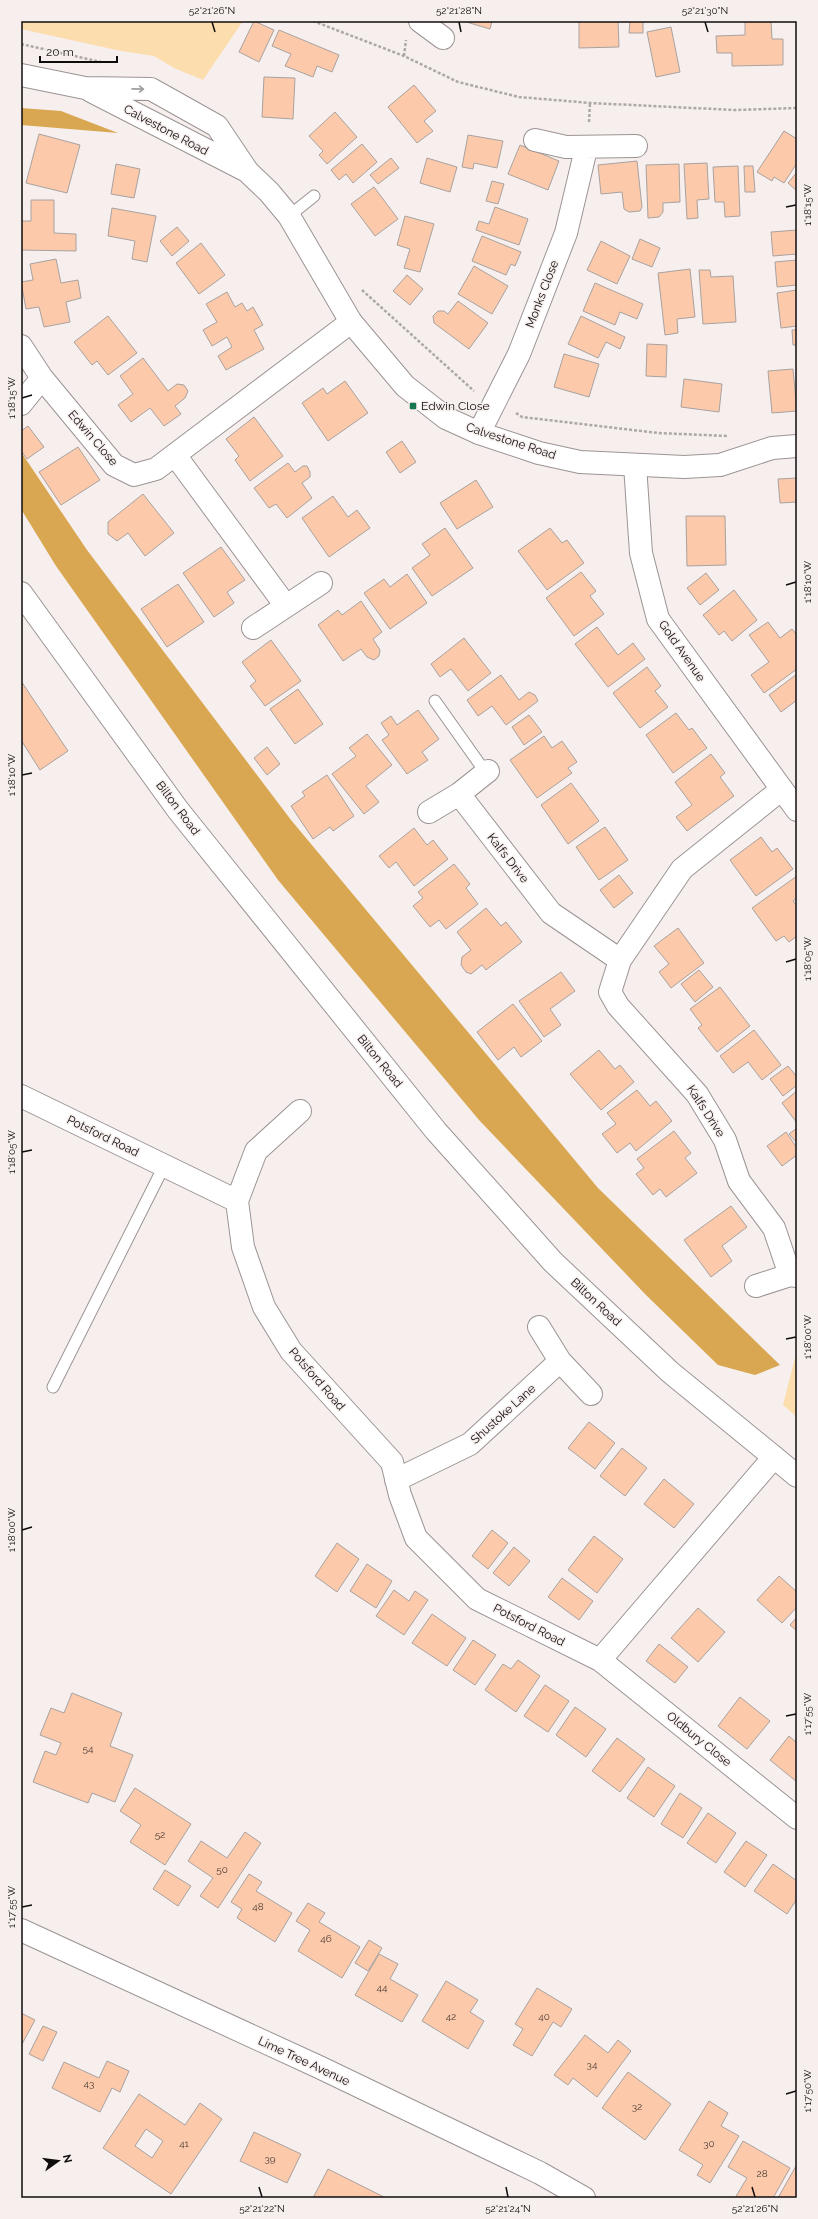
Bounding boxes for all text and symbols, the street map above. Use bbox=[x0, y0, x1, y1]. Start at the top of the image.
text: 52°21'26"N bbox=[189, 5, 235, 16]
text: 52°21'28"N bbox=[436, 5, 482, 16]
text: 52°21'30"N bbox=[682, 5, 728, 16]
scale bar bbox=[40, 38, 117, 64]
text: 20 m bbox=[46, 45, 74, 59]
one-way arrow bbox=[131, 85, 144, 93]
street label: Calvestone Road bbox=[121, 102, 211, 158]
text: 1°18'15"W bbox=[802, 183, 813, 226]
street label: Monks Close bbox=[523, 258, 561, 330]
text: 1°18'15"W bbox=[6, 376, 17, 419]
place label: Edwin Close bbox=[421, 399, 490, 413]
marker: Edwin Close bbox=[408, 401, 418, 411]
street label: Edwin Close bbox=[65, 408, 121, 468]
street label: Calvestone Road bbox=[464, 420, 558, 462]
text: 1°18'10"W bbox=[802, 560, 813, 603]
street label: Gold Avenue bbox=[656, 618, 708, 684]
text: 1°18'10"W bbox=[6, 753, 17, 796]
street label: Bilton Road bbox=[153, 778, 203, 838]
street label: Kalfs Drive bbox=[484, 830, 532, 886]
text: 1°18'05"W bbox=[802, 937, 813, 981]
street label: Bilton Road bbox=[354, 1032, 406, 1090]
street label: Kalfs Drive bbox=[684, 1082, 728, 1140]
street label: Potsford Road bbox=[65, 1113, 141, 1159]
text: 1°18'05"W bbox=[6, 1130, 17, 1174]
street label: Bilton Road bbox=[568, 1275, 624, 1329]
text: 1°18'00"W bbox=[802, 1314, 813, 1359]
street label: Potsford Road bbox=[286, 1345, 348, 1413]
street label: Shustoke Lane bbox=[468, 1381, 538, 1447]
text: 1°18'00"W bbox=[6, 1507, 17, 1552]
street label: Potsford Road bbox=[491, 1601, 567, 1649]
text: 1°17'55"W bbox=[802, 1692, 813, 1735]
street label: Oldbury Close bbox=[664, 1709, 734, 1769]
house number: 54 bbox=[83, 1743, 94, 1754]
house number: 52 bbox=[155, 1829, 165, 1840]
house number: 50 bbox=[216, 1864, 228, 1875]
text: 1°17'55"W bbox=[6, 1885, 17, 1928]
house number: 48 bbox=[252, 1901, 264, 1912]
house number: 46 bbox=[320, 1933, 332, 1944]
house number: 44 bbox=[377, 1982, 388, 1993]
house number: 42 bbox=[446, 2011, 456, 2022]
house number: 40 bbox=[538, 2011, 550, 2022]
street label: Lime Tree Avenue bbox=[256, 2034, 352, 2088]
house number: 34 bbox=[587, 2059, 598, 2070]
text: 1°17'50"W bbox=[802, 2069, 813, 2112]
house number: 43 bbox=[84, 2078, 94, 2089]
house number: 32 bbox=[632, 2101, 642, 2112]
house number: 41 bbox=[179, 2138, 190, 2149]
house number: 30 bbox=[703, 2138, 715, 2149]
north arrow bbox=[38, 2141, 78, 2181]
text: N bbox=[60, 2153, 75, 2164]
house number: 39 bbox=[264, 2153, 276, 2164]
house number: 28 bbox=[756, 2168, 768, 2179]
text: 52°21'22"N bbox=[239, 2203, 285, 2214]
text: 52°21'24"N bbox=[485, 2203, 531, 2214]
text: 52°21'26"N bbox=[732, 2203, 778, 2214]

